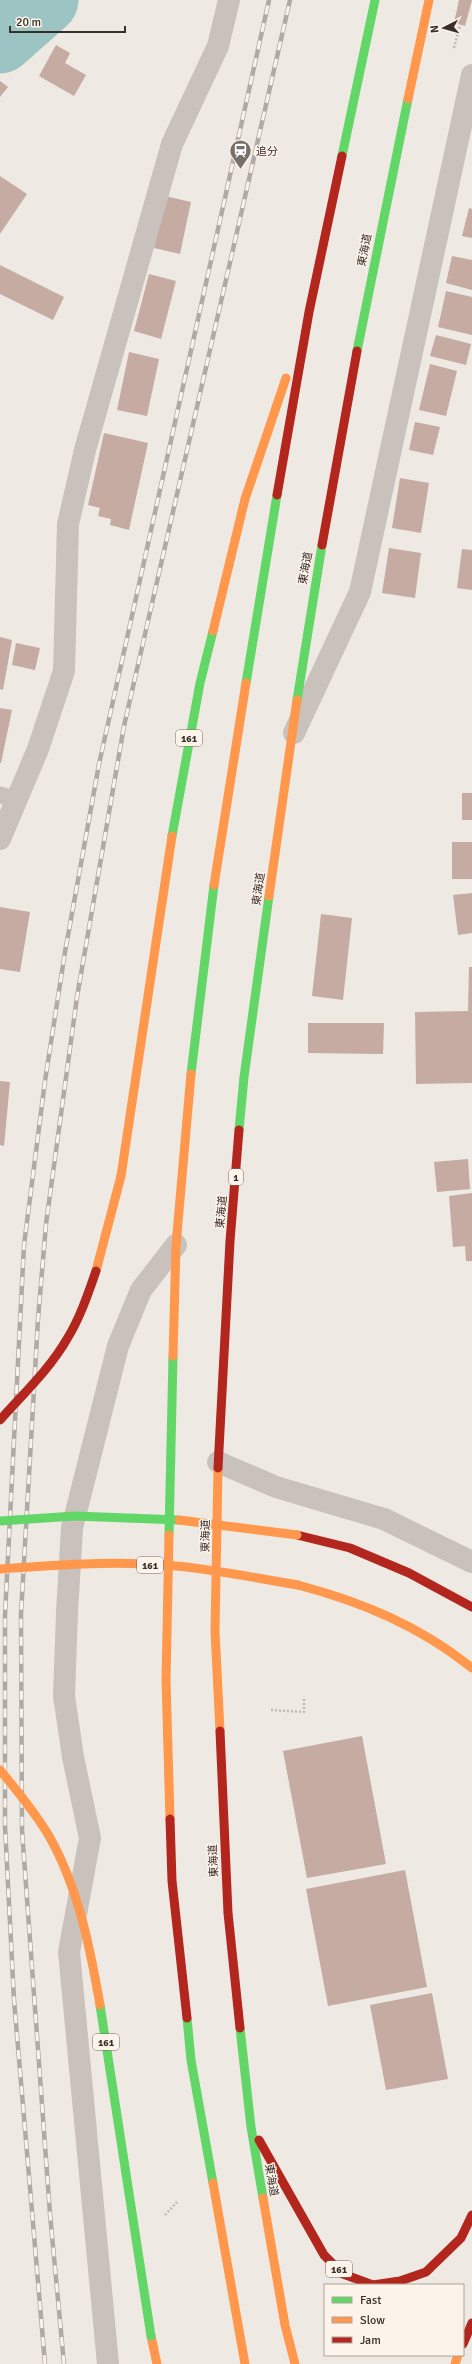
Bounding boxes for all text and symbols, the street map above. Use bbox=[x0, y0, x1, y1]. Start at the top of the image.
scale bar bbox=[10, 8, 125, 34]
north arrow bbox=[424, 8, 464, 48]
text: 20 m bbox=[16, 15, 41, 30]
text: N bbox=[428, 25, 441, 33]
station icon: 追分 bbox=[227, 138, 253, 171]
place label: 追分 bbox=[256, 145, 278, 158]
street label: 東海道 bbox=[355, 233, 374, 268]
street label: 東海道 bbox=[296, 551, 315, 585]
road number: 161 bbox=[176, 730, 202, 746]
street label: 東海道 bbox=[250, 872, 267, 906]
road number: 1 bbox=[229, 1169, 243, 1185]
street label: 東海道 bbox=[214, 1195, 229, 1229]
street label: 東海道 bbox=[199, 1519, 212, 1553]
road number: 161 bbox=[137, 1557, 163, 1573]
street label: 東海道 bbox=[206, 1844, 221, 1878]
road number: 161 bbox=[93, 2034, 119, 2050]
street label: 東海道 bbox=[262, 2163, 281, 2197]
road number: 161 bbox=[326, 2261, 352, 2277]
legend bbox=[324, 2284, 464, 2356]
text: Fast bbox=[360, 2293, 381, 2308]
text: Slow bbox=[360, 2313, 385, 2328]
text: Jam bbox=[360, 2333, 381, 2348]

